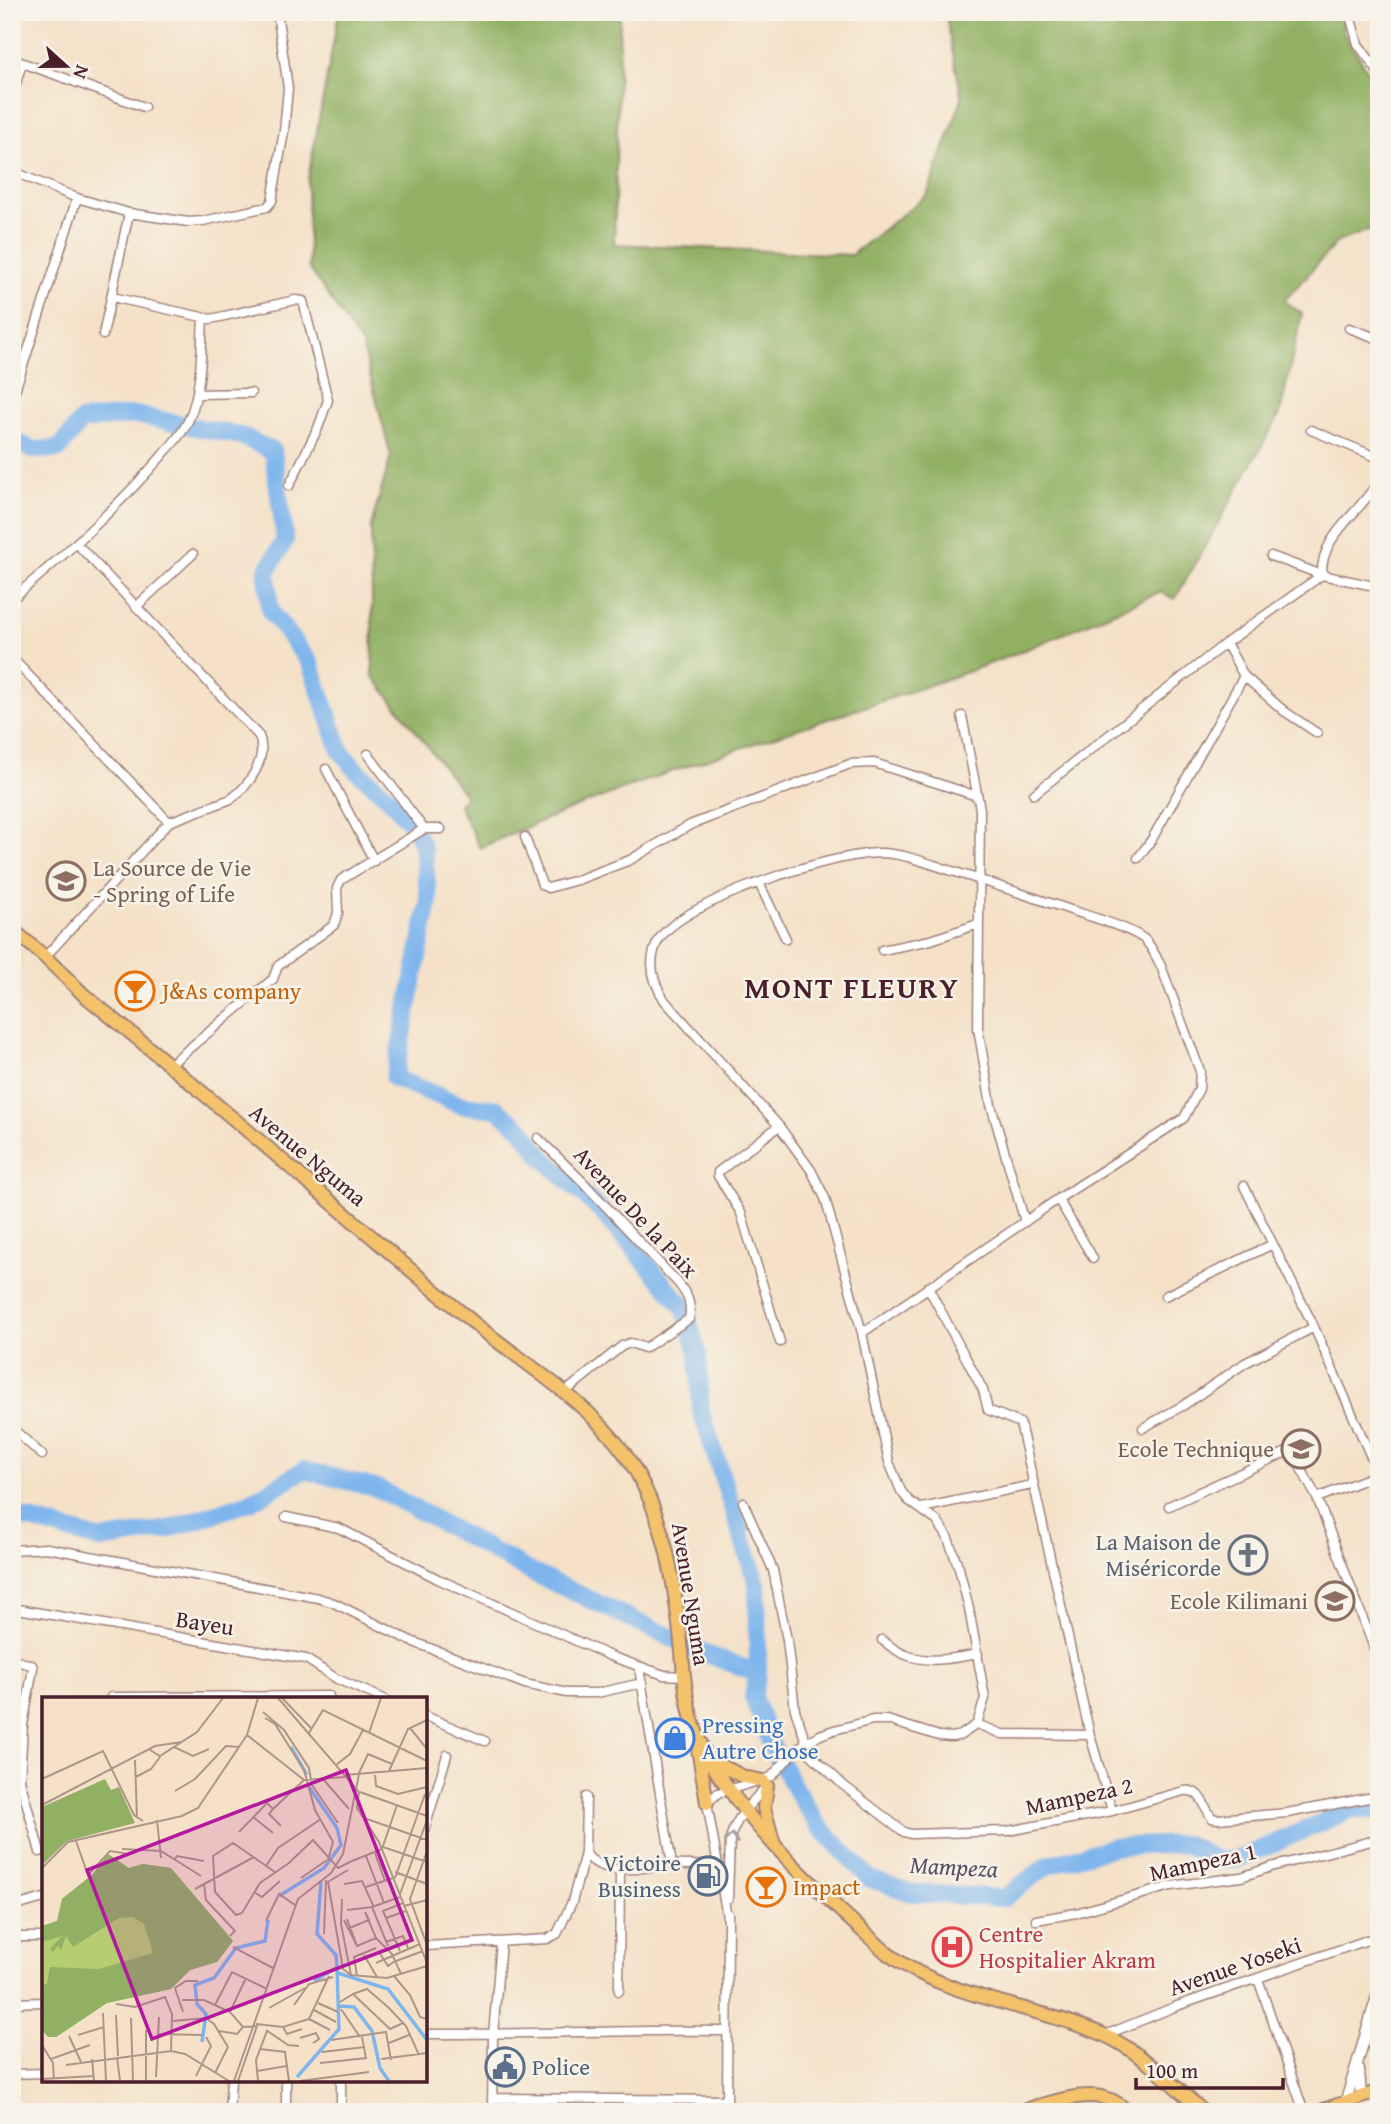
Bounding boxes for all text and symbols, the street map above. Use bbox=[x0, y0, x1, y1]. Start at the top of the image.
north arrow bbox=[32, 32, 102, 102]
text: N bbox=[66, 61, 97, 83]
place label: La Source de Vie - Spring of Life bbox=[93, 851, 251, 910]
school or university icon: La Source de Vie - Spring of Life bbox=[45, 860, 87, 902]
district label: MONT FLEURY bbox=[744, 965, 960, 1009]
bar icon: J&As company bbox=[114, 970, 156, 1012]
place label: J&As company bbox=[159, 974, 302, 1007]
street label: Avenue Nguma bbox=[242, 1096, 374, 1214]
street label: Avenue De la Paix bbox=[567, 1138, 706, 1285]
school or university icon: Ecole Technique bbox=[1280, 1428, 1322, 1470]
place label: Ecole Technique bbox=[1118, 1432, 1274, 1465]
street label: Avenue Nguma bbox=[664, 1520, 719, 1668]
place label: La Maison de Miséricorde bbox=[1096, 1525, 1221, 1584]
church icon: La Maison de Miséricorde bbox=[1227, 1534, 1269, 1576]
school or university icon: Ecole Kilimani bbox=[1314, 1580, 1356, 1622]
place label: Ecole Kilimani bbox=[1170, 1584, 1308, 1617]
street label: Bayeu bbox=[174, 1602, 237, 1643]
inset map bbox=[42, 1697, 427, 2082]
place label: Pressing Autre Chose bbox=[702, 1708, 819, 1767]
shop icon: Pressing Autre Chose bbox=[654, 1717, 696, 1759]
street label: Mampeza 2 bbox=[1022, 1768, 1136, 1823]
one-way arrow bbox=[724, 1832, 739, 1844]
street label: Mampeza 1 bbox=[1146, 1834, 1260, 1889]
place label: Victoire Business bbox=[598, 1846, 681, 1905]
water label: Mampeza bbox=[909, 1847, 999, 1886]
fuel station icon: Victoire Business bbox=[687, 1855, 729, 1897]
bar icon: Impact bbox=[745, 1866, 787, 1908]
place label: Impact bbox=[793, 1870, 860, 1903]
place label: Centre Hospitalier Akram bbox=[979, 1917, 1156, 1976]
hospital icon: Centre Hospitalier Akram bbox=[931, 1926, 973, 1968]
street label: Avenue Yoseki bbox=[1164, 1927, 1305, 2004]
public building icon: Police bbox=[484, 2046, 526, 2088]
scale bar bbox=[1136, 2047, 1282, 2091]
place label: Police bbox=[532, 2050, 590, 2083]
text: 100 m bbox=[1146, 2055, 1198, 2086]

